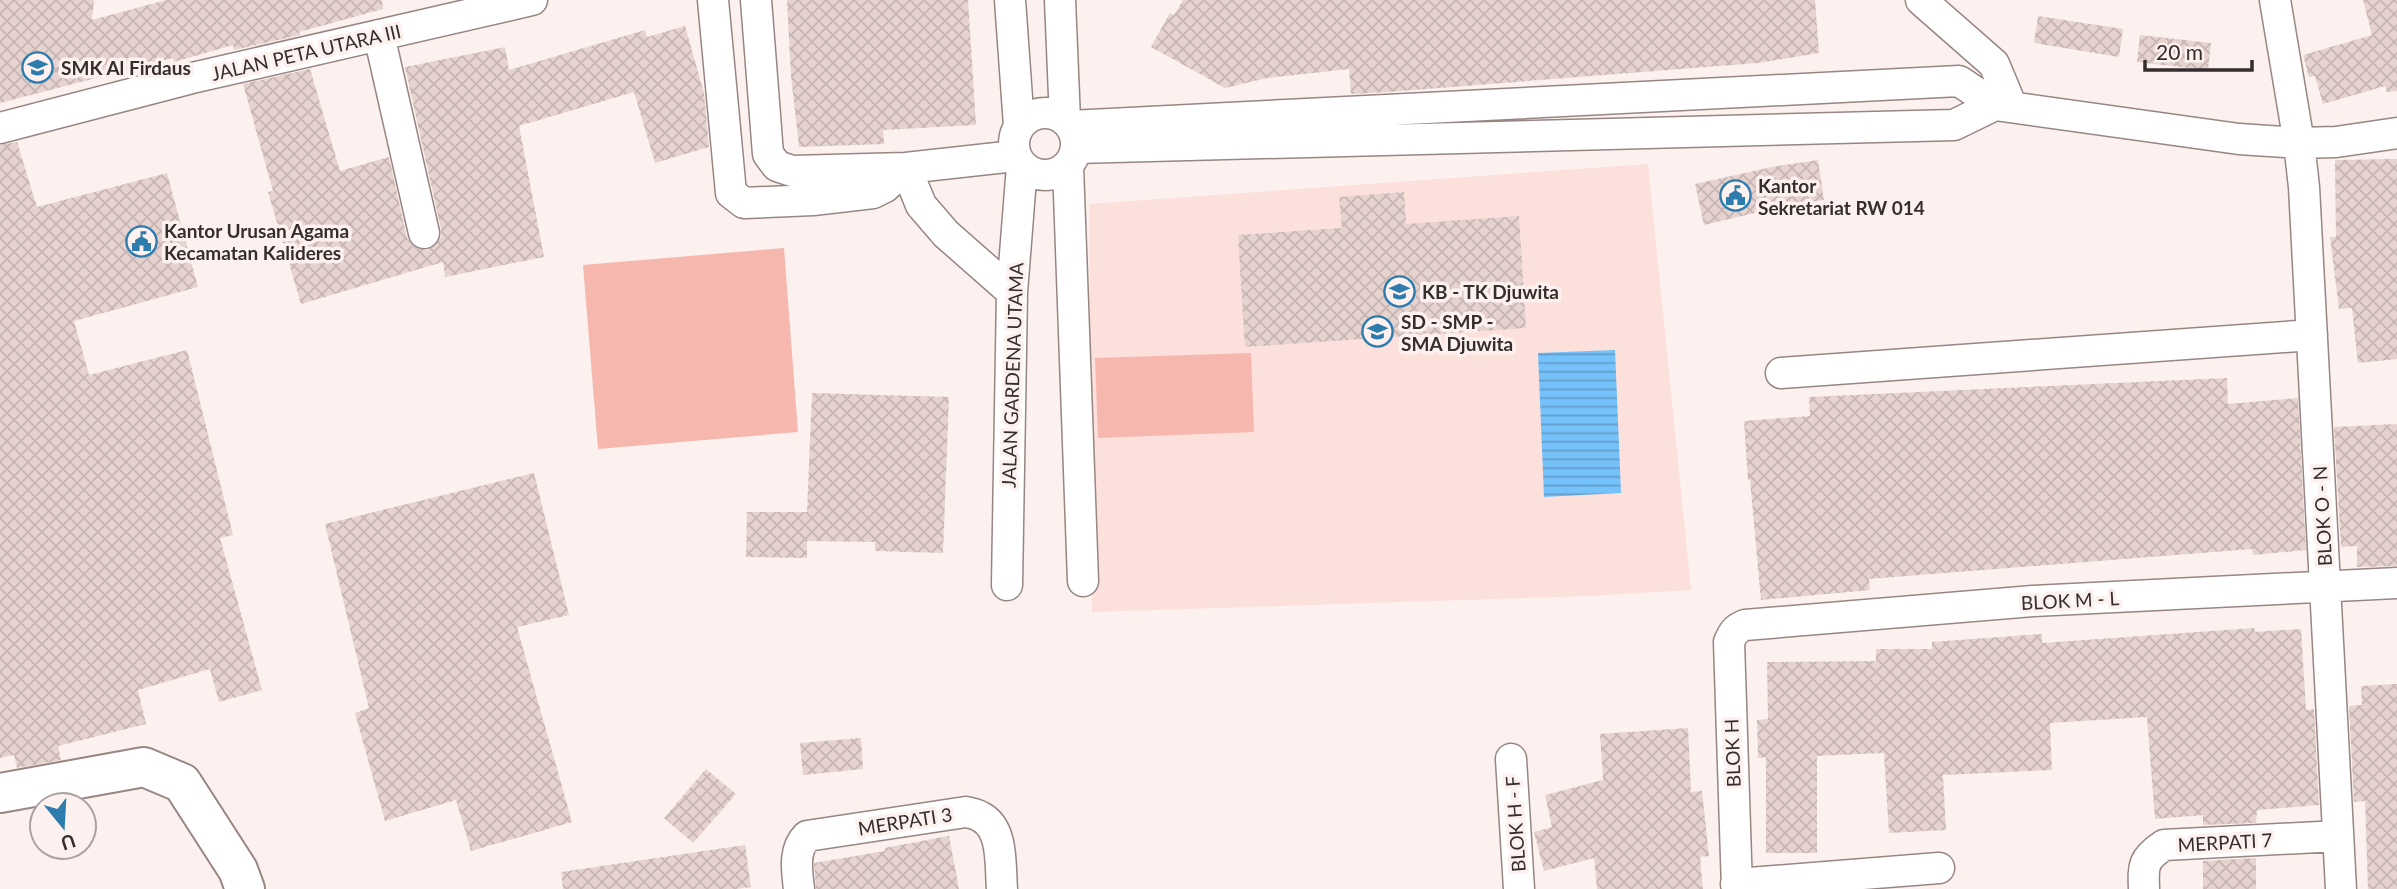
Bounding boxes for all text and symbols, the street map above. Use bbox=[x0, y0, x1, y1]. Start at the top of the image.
street label: JALAN PETA UTARA III bbox=[209, 19, 403, 85]
scale bar bbox=[2145, 28, 2252, 72]
text: 20 m bbox=[2156, 39, 2203, 64]
school or university icon: SMK Al Firdaus bbox=[21, 50, 55, 84]
place label: SMK Al Firdaus bbox=[61, 56, 191, 79]
place label: Kantor Sekretariat RW 014 bbox=[1758, 174, 1925, 219]
public building icon: Kantor Sekretariat RW 014 bbox=[1718, 179, 1752, 213]
place label: Kantor Urusan Agama Kecamatan Kalideres bbox=[164, 219, 349, 264]
public building icon: Kantor Urusan Agama Kecamatan Kalideres bbox=[124, 224, 158, 258]
street label: JALAN GARDENA UTAMA bbox=[997, 262, 1027, 488]
school or university icon: KB - TK Djuwita bbox=[1382, 274, 1416, 308]
place label: KB - TK Djuwita bbox=[1422, 280, 1559, 303]
place label: SD - SMP - SMA Djuwita bbox=[1401, 310, 1513, 355]
school or university icon: SD - SMP - SMA Djuwita bbox=[1361, 315, 1395, 349]
street label: BLOK O - N bbox=[2308, 465, 2336, 567]
street label: BLOK M - L bbox=[2020, 586, 2120, 614]
street label: BLOK H bbox=[1719, 718, 1745, 788]
street label: BLOK H - F bbox=[1500, 775, 1530, 873]
north arrow bbox=[28, 791, 98, 861]
street label: MERPATI 3 bbox=[856, 802, 954, 840]
street label: MERPATI 7 bbox=[2177, 828, 2273, 856]
text: U bbox=[58, 830, 79, 856]

